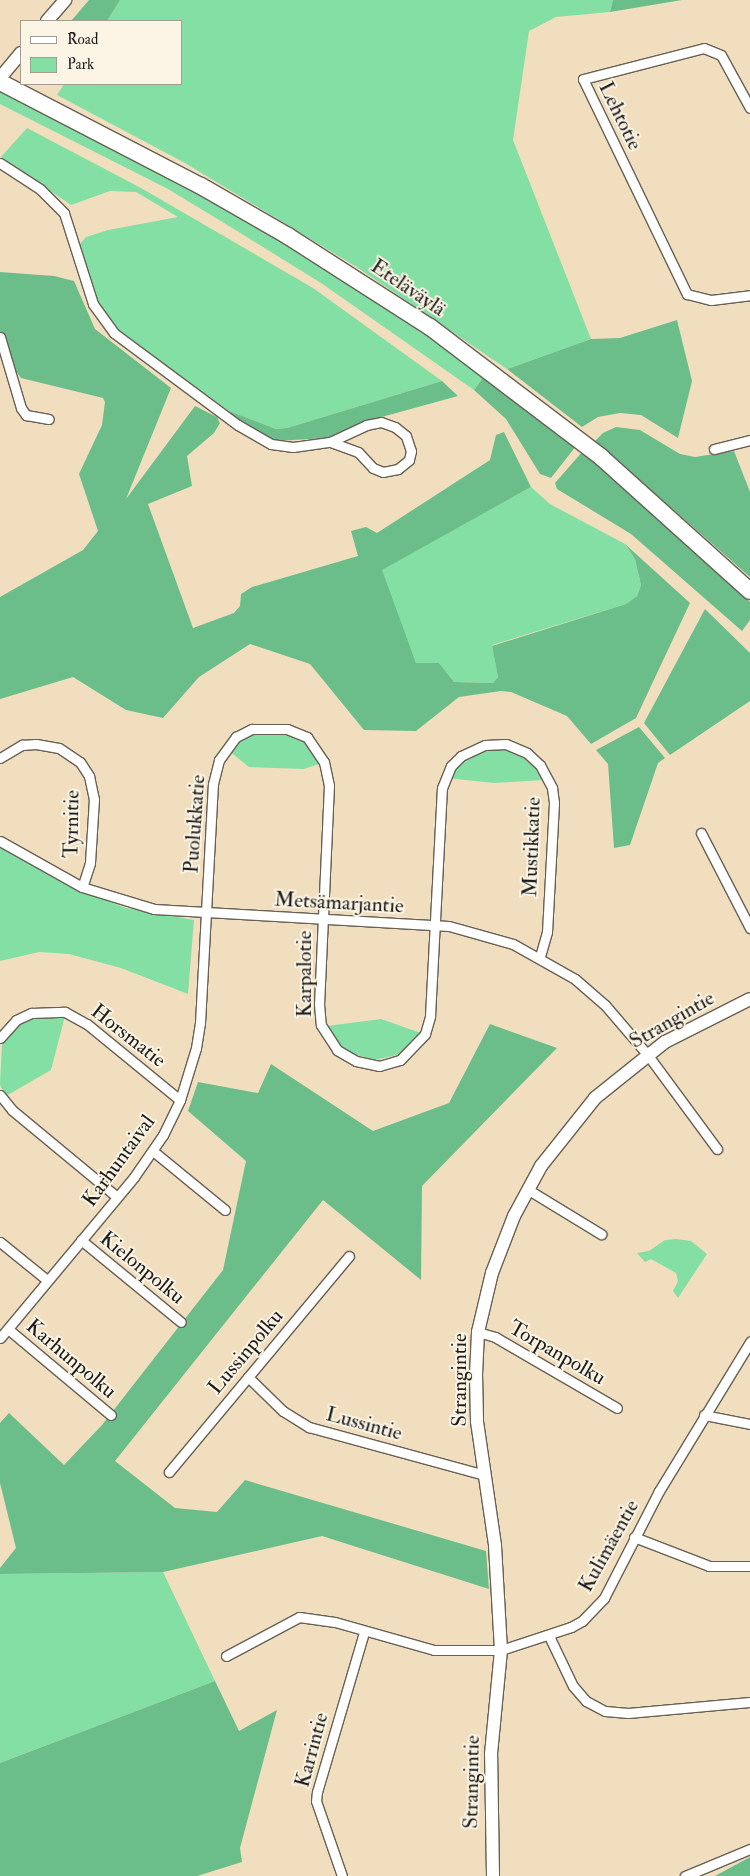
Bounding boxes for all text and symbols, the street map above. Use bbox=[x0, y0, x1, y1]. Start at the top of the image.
legend bbox=[20, 20, 182, 85]
text: Road bbox=[67, 30, 98, 49]
text: Park bbox=[67, 55, 94, 74]
street label: Lehtotie bbox=[593, 78, 647, 154]
street label: Eteläväylä bbox=[366, 254, 450, 322]
street label: Puolukkatie bbox=[179, 774, 211, 874]
street label: Tyrnitie bbox=[59, 790, 85, 858]
street label: Mustikkatie bbox=[518, 797, 546, 897]
street label: Metsämarjantie bbox=[274, 887, 404, 919]
street label: Karpalotie bbox=[292, 931, 318, 1017]
street label: Strangintie bbox=[625, 986, 719, 1054]
street label: Horsmatie bbox=[86, 999, 170, 1073]
street label: Karhuntaival bbox=[77, 1110, 161, 1212]
street label: Kielonpolku bbox=[94, 1226, 190, 1310]
street label: Lussinpolku bbox=[203, 1304, 289, 1400]
street label: Karhunpolku bbox=[21, 1314, 121, 1404]
street label: Torpanpolku bbox=[504, 1315, 610, 1391]
street label: Strangintie bbox=[447, 1333, 473, 1427]
street label: Lussintie bbox=[323, 1402, 405, 1446]
street label: Kulimäentie bbox=[573, 1495, 645, 1597]
street label: Karrintie bbox=[290, 1710, 334, 1790]
street label: Strangintie bbox=[459, 1735, 485, 1829]

